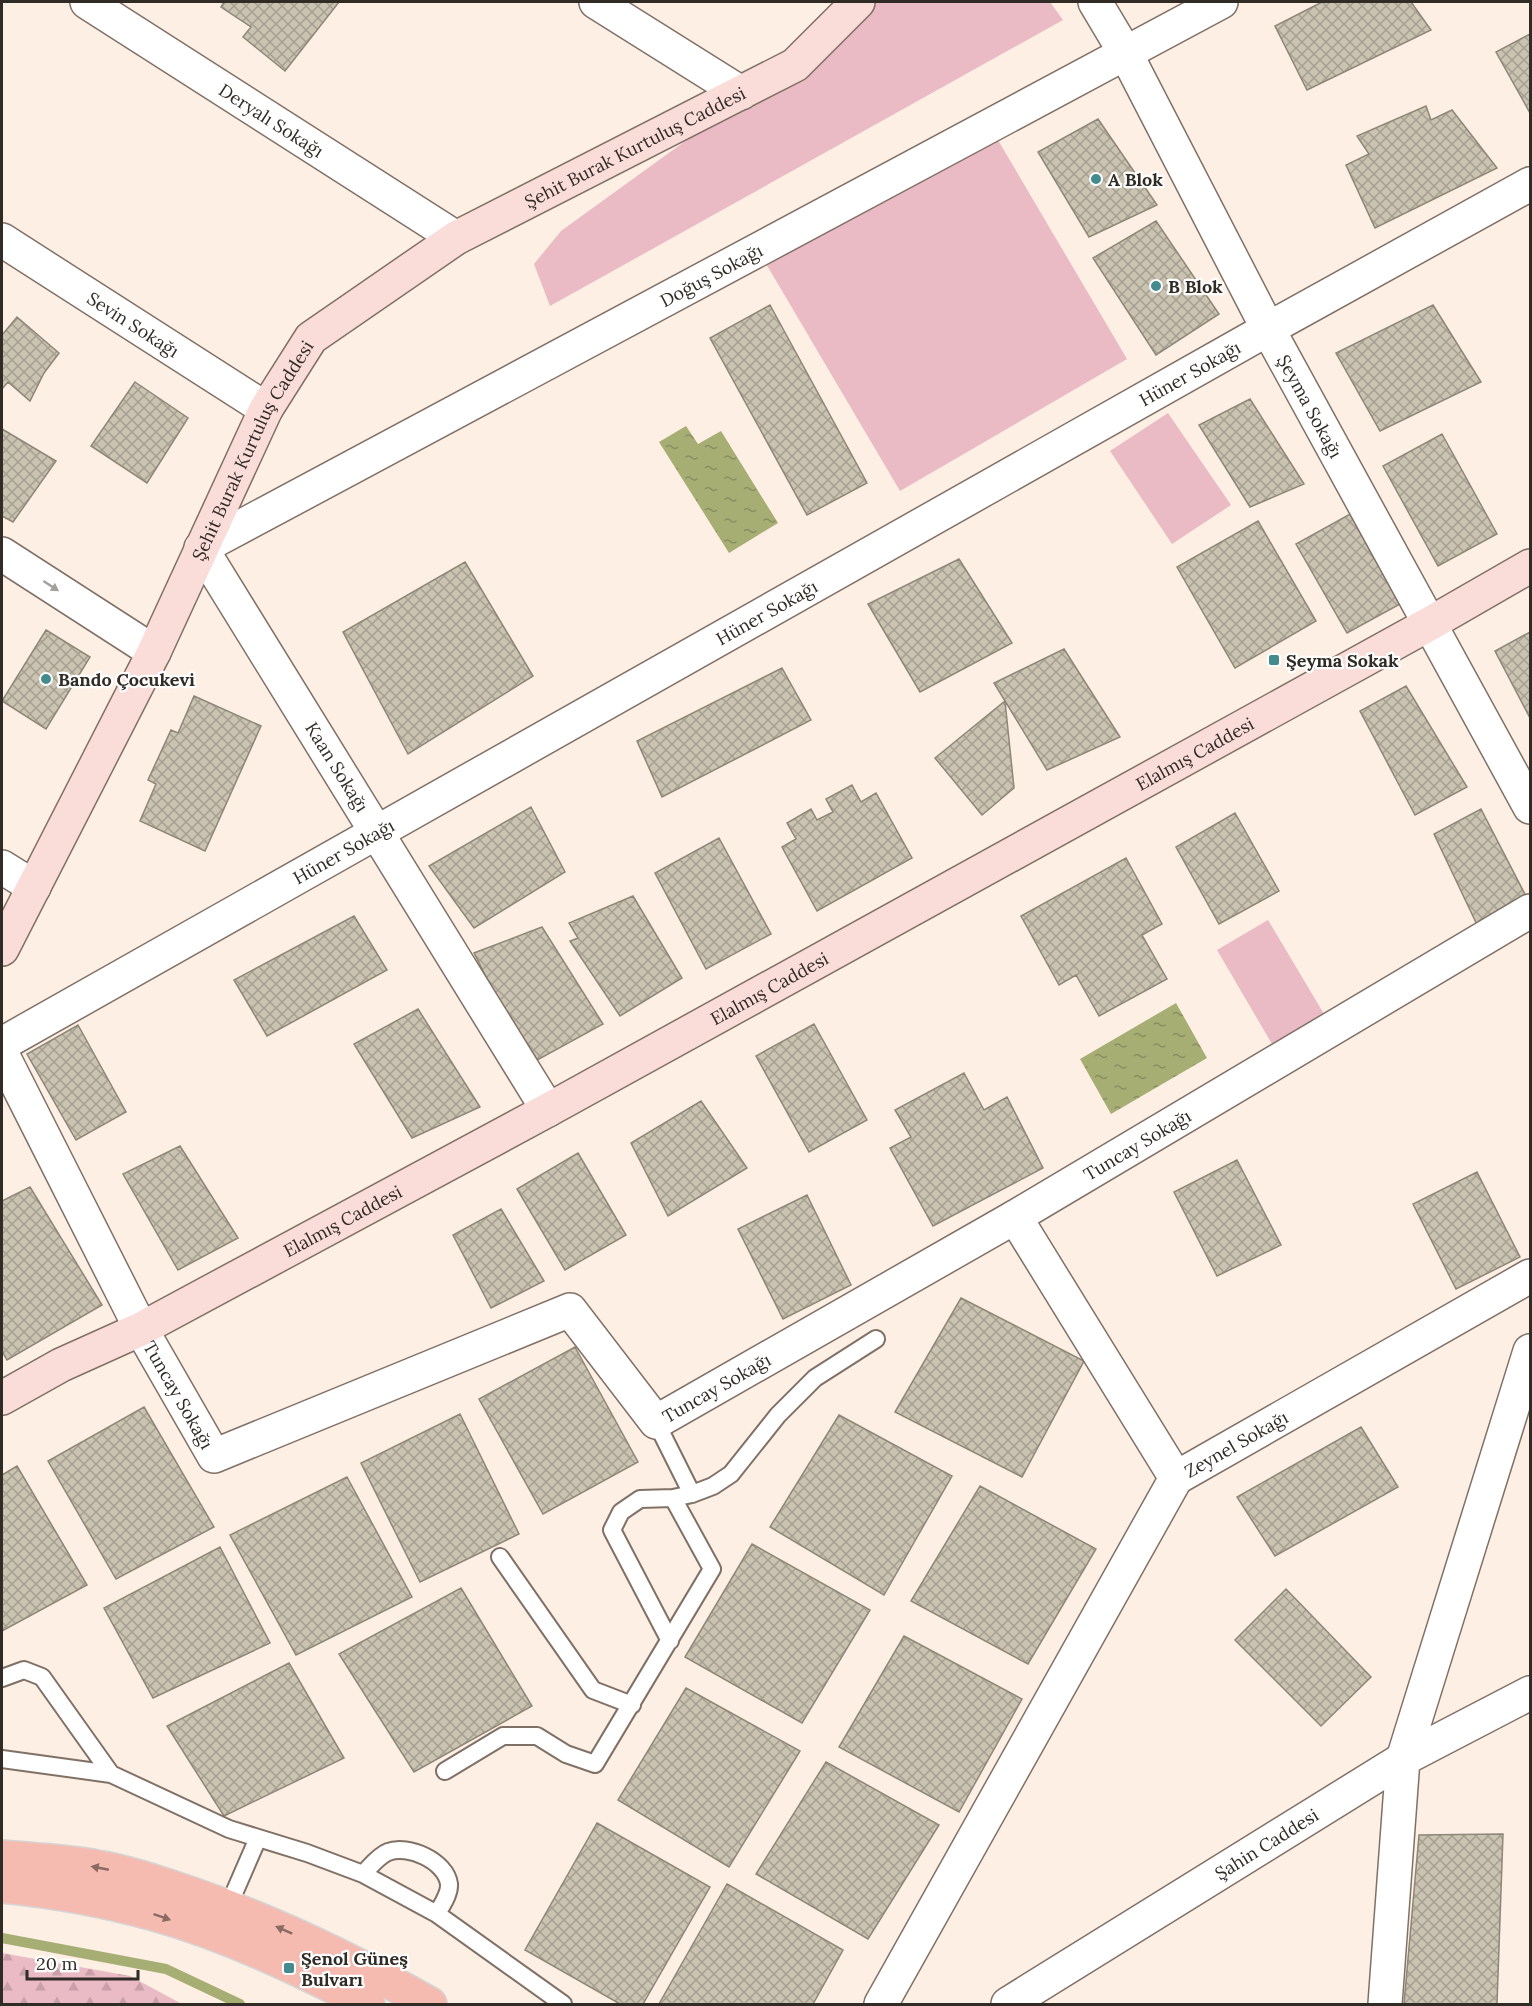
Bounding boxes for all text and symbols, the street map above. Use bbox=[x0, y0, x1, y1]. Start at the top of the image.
street label: Deryalı Sokağı bbox=[215, 78, 328, 162]
street label: Şehit Burak Kurtuluş Caddesi bbox=[520, 81, 749, 213]
place label: A Blok bbox=[1108, 168, 1163, 191]
marker: A Blok bbox=[1089, 172, 1103, 186]
street label: Doğuş Sokağı bbox=[656, 238, 766, 312]
place label: B Blok bbox=[1168, 275, 1223, 298]
marker: B Blok bbox=[1149, 279, 1163, 293]
street label: Sevin Sokağı bbox=[83, 286, 184, 362]
street label: Hüner Sokağı bbox=[1135, 335, 1244, 411]
street label: Şehit Burak Kurtuluş Caddesi bbox=[186, 336, 318, 564]
street label: Şeyma Sokağı bbox=[1273, 350, 1348, 462]
street label: Hüner Sokağı bbox=[712, 574, 821, 650]
one-way arrow bbox=[43, 580, 59, 591]
place label: Şeyma Sokak bbox=[1286, 649, 1399, 672]
marker: Şeyma Sokak bbox=[1267, 653, 1281, 667]
place label: Bando Çocukevi bbox=[58, 668, 195, 691]
marker: Bando Çocukevi bbox=[39, 672, 53, 686]
street label: Elalmış Caddesi bbox=[1132, 712, 1258, 795]
street label: Kaan Sokağı bbox=[300, 718, 374, 816]
street label: Hüner Sokağı bbox=[289, 813, 398, 889]
street label: Elalmış Caddesi bbox=[706, 946, 832, 1030]
street label: Tuncay Sokağı bbox=[1079, 1104, 1195, 1185]
street label: Elalmış Caddesi bbox=[279, 1179, 406, 1262]
street label: Tuncay Sokağı bbox=[139, 1337, 219, 1453]
street label: Tuncay Sokağı bbox=[658, 1348, 775, 1428]
street label: Zeynel Sokağı bbox=[1180, 1405, 1292, 1482]
street label: Şahin Caddesi bbox=[1210, 1803, 1322, 1885]
one-way arrow bbox=[90, 1863, 109, 1872]
one-way arrow bbox=[153, 1912, 171, 1922]
one-way arrow bbox=[276, 1925, 293, 1934]
scale bar bbox=[27, 1943, 138, 1981]
place label: Şenol Güneş Bulvarı bbox=[301, 1947, 408, 1991]
text: 20 m bbox=[36, 1952, 78, 1975]
marker: Şenol Güneş Bulvarı bbox=[282, 1961, 296, 1975]

